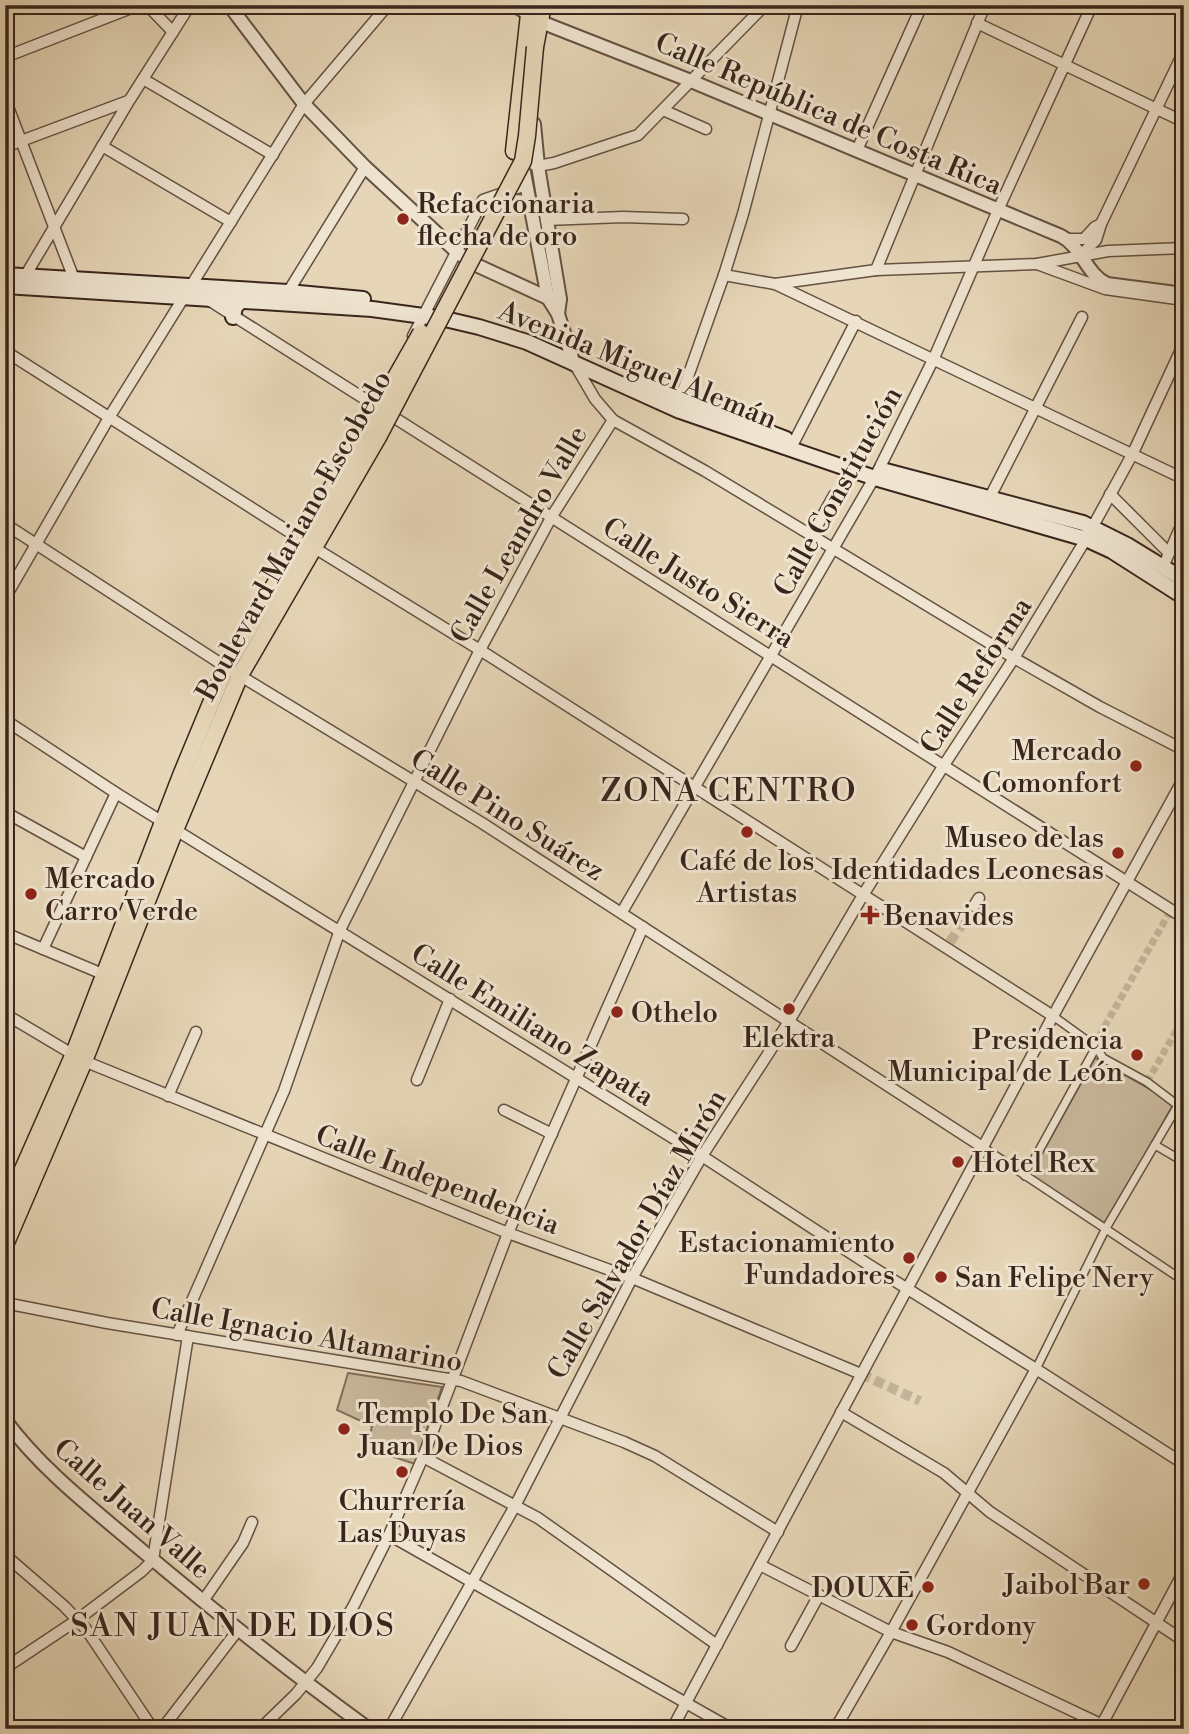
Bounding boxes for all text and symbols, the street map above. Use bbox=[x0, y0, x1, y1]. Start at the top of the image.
street label: Calle República de Costa Rica bbox=[650, 25, 1008, 204]
place label: Refaccionaria flecha de oro bbox=[417, 187, 596, 254]
marker: Refaccionaria flecha de oro bbox=[395, 211, 411, 227]
street label: Avenida Miguel Alemán bbox=[492, 293, 782, 437]
street label: Boulevard Mariano Escobedo bbox=[188, 365, 400, 708]
street label: Calle Constitución bbox=[766, 380, 911, 603]
street label: Calle Leandro Valle bbox=[443, 420, 596, 650]
street label: Calle Justo Sierra bbox=[596, 510, 801, 657]
street label: Calle Reforma bbox=[913, 590, 1040, 761]
place label: Mercado Comonfort bbox=[982, 734, 1122, 801]
street label: Calle Pino Suárez bbox=[404, 742, 611, 889]
marker: Mercado Comonfort bbox=[1128, 758, 1144, 774]
district label: ZONA CENTRO bbox=[601, 771, 857, 811]
place label: Museo de las Identidades Leonesas bbox=[831, 821, 1104, 888]
marker: Café de los Artistas bbox=[739, 824, 755, 840]
place label: Café de los Artistas bbox=[680, 844, 815, 911]
marker: Museo de las Identidades Leonesas bbox=[1110, 845, 1126, 861]
place label: Mercado Carro Verde bbox=[45, 862, 198, 929]
marker: Mercado Carro Verde bbox=[23, 886, 39, 902]
place label: Benavides bbox=[883, 899, 1014, 934]
marker: Benavides bbox=[862, 907, 878, 923]
street label: Calle Emiliano Zapata bbox=[404, 936, 661, 1115]
place label: Othelo bbox=[631, 996, 718, 1031]
marker: Elektra bbox=[781, 1001, 797, 1017]
marker: Othelo bbox=[609, 1004, 625, 1020]
place label: Elektra bbox=[743, 1021, 836, 1056]
place label: Presidencia Municipal de León bbox=[888, 1023, 1124, 1090]
marker: Presidencia Municipal de León bbox=[1129, 1047, 1145, 1063]
street label: Calle Salvador Díaz Mirón bbox=[540, 1083, 735, 1386]
street label: Calle Independencia bbox=[311, 1118, 565, 1243]
place label: Hotel Rex bbox=[972, 1146, 1096, 1181]
marker: Hotel Rex bbox=[950, 1154, 966, 1170]
place label: Estacionamiento Fundadores bbox=[679, 1226, 895, 1293]
marker: Estacionamiento Fundadores bbox=[901, 1250, 917, 1266]
place label: San Felipe Nery bbox=[955, 1261, 1154, 1296]
marker: San Felipe Nery bbox=[933, 1269, 949, 1285]
street label: Calle Ignacio Altamarino bbox=[148, 1291, 465, 1380]
place label: Templo De San Juan De Dios bbox=[357, 1397, 549, 1464]
marker: Templo De San Juan De Dios bbox=[336, 1421, 352, 1437]
street label: Calle Juan Valle bbox=[46, 1431, 218, 1587]
marker: Churrería Las Duyas bbox=[394, 1464, 410, 1480]
place label: Churrería Las Duyas bbox=[338, 1484, 466, 1551]
place label: Jaibol Bar bbox=[1002, 1568, 1130, 1603]
place label: DOUXĒ bbox=[811, 1571, 914, 1606]
marker: Jaibol Bar bbox=[1136, 1576, 1152, 1592]
marker: DOUXĒ bbox=[920, 1579, 936, 1595]
district label: SAN JUAN DE DIOS bbox=[70, 1606, 396, 1646]
place label: Gordony bbox=[926, 1609, 1036, 1644]
marker: Gordony bbox=[904, 1617, 920, 1633]

